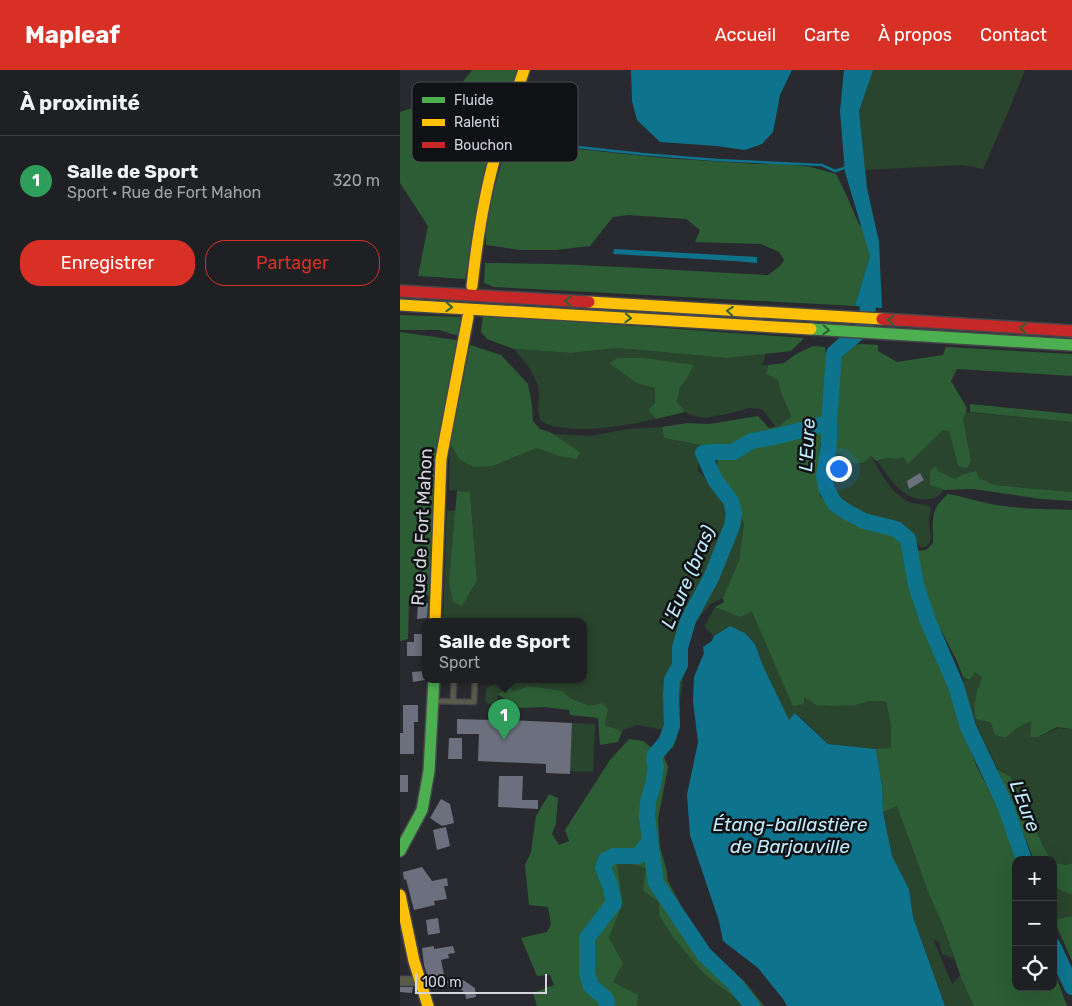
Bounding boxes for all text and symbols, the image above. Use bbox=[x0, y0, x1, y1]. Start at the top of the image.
text: Mapleaf bbox=[25, 21, 120, 49]
text: Accueil bbox=[715, 24, 776, 46]
text: Carte bbox=[804, 24, 850, 46]
text: À propos bbox=[878, 24, 952, 46]
text: Contact bbox=[980, 24, 1047, 46]
legend bbox=[412, 82, 578, 162]
text: À proximité bbox=[20, 90, 140, 115]
text: Fluide bbox=[454, 92, 494, 109]
text: Ralenti bbox=[454, 114, 499, 131]
text: Bouchon bbox=[454, 137, 513, 154]
text: Salle de Sport bbox=[67, 160, 198, 183]
text: 1 bbox=[32, 171, 40, 190]
text: 320 m bbox=[333, 171, 380, 190]
text: Sport · Rue de Fort Mahon bbox=[67, 183, 261, 202]
button: Enregistrer bbox=[20, 240, 195, 286]
button: Partager bbox=[205, 240, 380, 286]
one-way arrow bbox=[564, 295, 572, 306]
one-way arrow bbox=[445, 302, 453, 313]
one-way arrow bbox=[726, 306, 734, 317]
one-way arrow bbox=[625, 312, 633, 323]
one-way arrow bbox=[887, 314, 895, 325]
one-way arrow bbox=[1019, 323, 1027, 334]
one-way arrow bbox=[822, 324, 830, 335]
water label: L'Eure bbox=[794, 417, 820, 472]
street label: Rue de Fort Mahon bbox=[407, 448, 437, 606]
your location bbox=[826, 456, 852, 482]
water label: L'Eure (bras) bbox=[656, 522, 720, 632]
popup bbox=[422, 618, 587, 683]
text: Salle de Sport bbox=[439, 630, 570, 653]
text: Sport bbox=[439, 653, 480, 672]
pin: 1 bbox=[488, 699, 520, 740]
water label: L'Eure bbox=[1005, 777, 1045, 835]
water label: Étang-ballastière de Barjouville bbox=[713, 813, 868, 858]
map controls bbox=[1012, 856, 1057, 991]
button: + bbox=[1012, 856, 1057, 901]
button: − bbox=[1012, 901, 1057, 946]
button: locate bbox=[1012, 946, 1057, 991]
scale bar bbox=[415, 971, 548, 994]
text: 100 m bbox=[422, 974, 462, 991]

